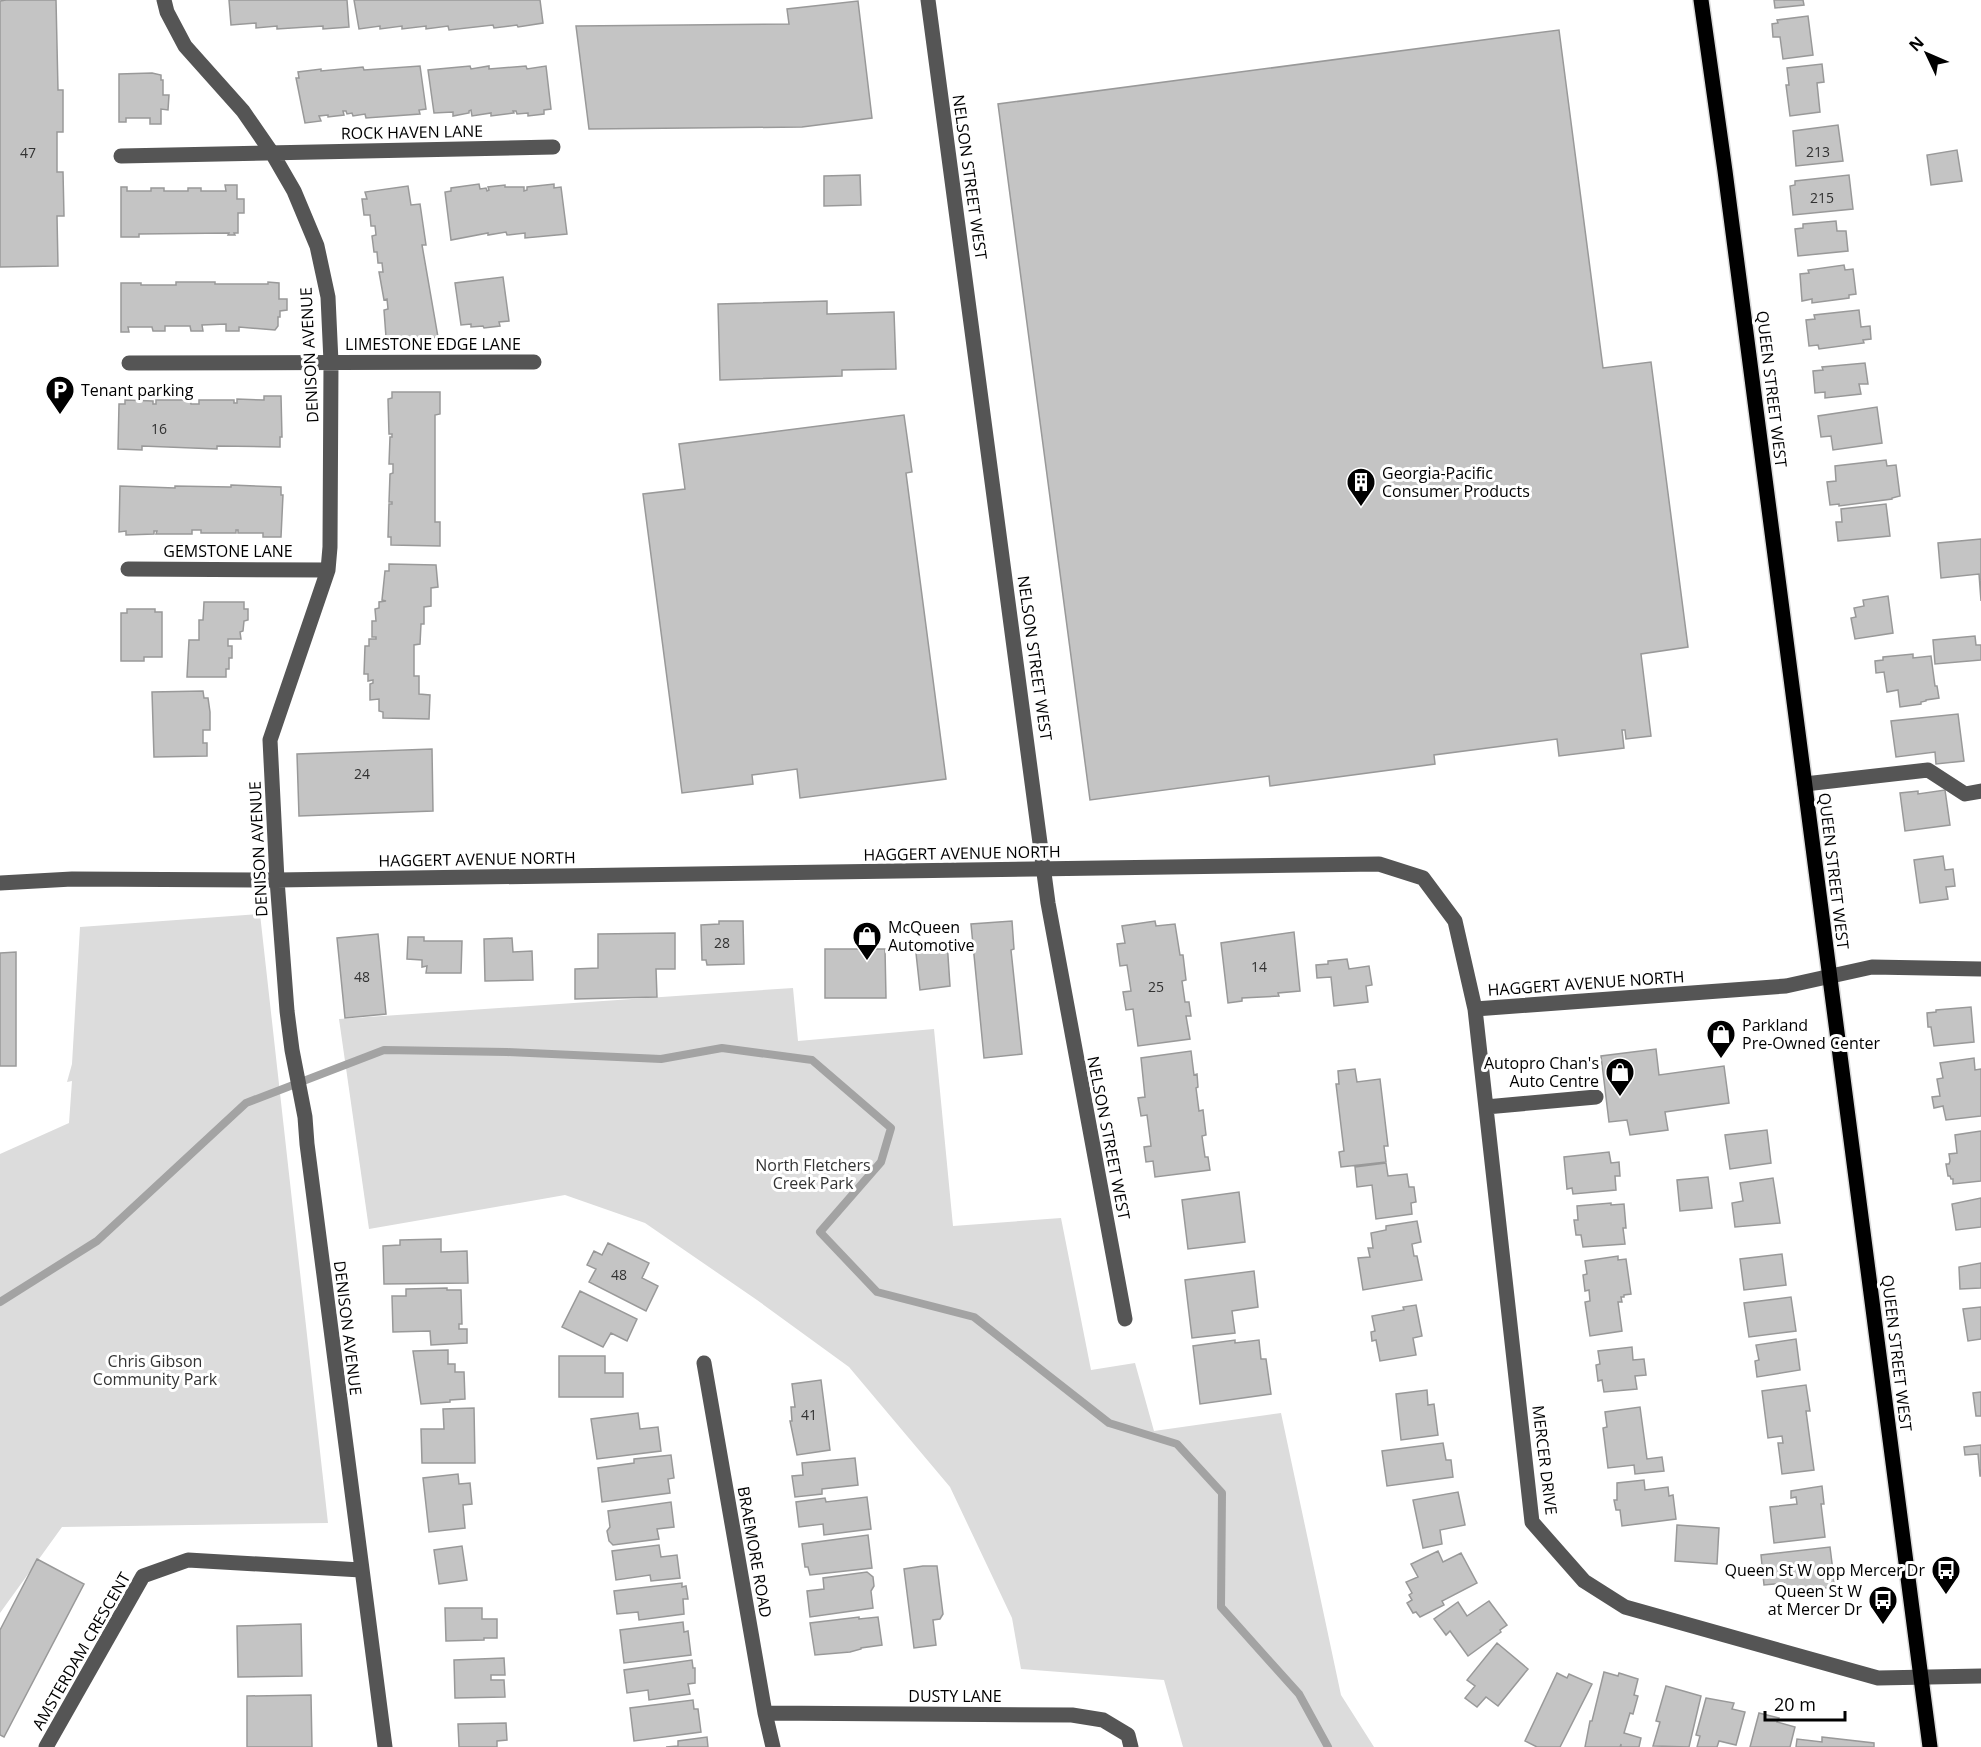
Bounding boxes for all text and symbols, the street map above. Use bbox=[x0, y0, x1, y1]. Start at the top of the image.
north arrow bbox=[1897, 24, 1957, 84]
text: N bbox=[1904, 31, 1929, 56]
street label: NELSON STREET WEST bbox=[948, 93, 992, 261]
street label: ROCK HAVEN LANE bbox=[341, 120, 483, 144]
house number: 213 bbox=[1806, 142, 1830, 161]
house number: 47 bbox=[20, 143, 36, 162]
house number: 215 bbox=[1810, 188, 1834, 207]
street label: DENISON AVENUE bbox=[294, 287, 324, 423]
street label: QUEEN STREET WEST bbox=[1751, 309, 1793, 469]
street label: LIMESTONE EDGE LANE bbox=[345, 333, 521, 355]
parking icon: Tenant parking bbox=[44, 374, 76, 416]
place label: Tenant parking bbox=[81, 379, 194, 401]
house number: 16 bbox=[151, 419, 167, 438]
place label: Georgia-Pacific Consumer Products bbox=[1382, 462, 1530, 502]
building icon: Georgia-Pacific Consumer Products bbox=[1345, 466, 1377, 508]
street label: GEMSTONE LANE bbox=[163, 540, 293, 562]
street label: NELSON STREET WEST bbox=[1013, 574, 1057, 742]
house number: 24 bbox=[354, 764, 370, 783]
street label: DENISON AVENUE bbox=[243, 781, 273, 917]
street label: QUEEN STREET WEST bbox=[1813, 791, 1855, 951]
street label: HAGGERT AVENUE NORTH bbox=[863, 840, 1061, 866]
street label: HAGGERT AVENUE NORTH bbox=[378, 846, 576, 872]
place label: McQueen Automotive bbox=[888, 916, 974, 956]
shop icon: McQueen Automotive bbox=[851, 920, 883, 962]
house number: 28 bbox=[714, 933, 730, 952]
house number: 14 bbox=[1251, 957, 1267, 976]
street label: HAGGERT AVENUE NORTH bbox=[1487, 965, 1685, 1001]
house number: 48 bbox=[354, 967, 370, 986]
house number: 25 bbox=[1148, 977, 1164, 996]
place label: Parkland Pre-Owned Center bbox=[1742, 1014, 1880, 1054]
shop icon: Parkland Pre-Owned Center bbox=[1705, 1018, 1737, 1060]
place label: Autopro Chan's Auto Centre bbox=[1484, 1052, 1599, 1092]
street label: NELSON STREET WEST bbox=[1082, 1054, 1136, 1222]
shop icon: Autopro Chan's Auto Centre bbox=[1604, 1056, 1636, 1098]
park label: North Fletchers Creek Park bbox=[755, 1154, 871, 1194]
street label: DENISON AVENUE bbox=[329, 1259, 367, 1397]
house number: 48 bbox=[611, 1265, 627, 1284]
street label: QUEEN STREET WEST bbox=[1876, 1273, 1918, 1433]
park label: Chris Gibson Community Park bbox=[93, 1350, 218, 1390]
street label: MERCER DRIVE bbox=[1527, 1404, 1563, 1516]
house number: 41 bbox=[801, 1405, 817, 1424]
street label: BRAEMORE ROAD bbox=[733, 1485, 777, 1619]
bus stop icon: Queen St W opp Mercer Dr bbox=[1930, 1554, 1962, 1596]
place label: Queen St W opp Mercer Dr bbox=[1724, 1559, 1925, 1581]
street label: AMSTERDAM CRESCENT bbox=[27, 1568, 135, 1734]
place label: Queen St W at Mercer Dr bbox=[1768, 1580, 1862, 1620]
bus stop icon: Queen St W at Mercer Dr bbox=[1867, 1584, 1899, 1626]
scale bar bbox=[1765, 1684, 1844, 1722]
street label: DUSTY LANE bbox=[908, 1685, 1002, 1707]
text: 20 m bbox=[1774, 1692, 1816, 1716]

